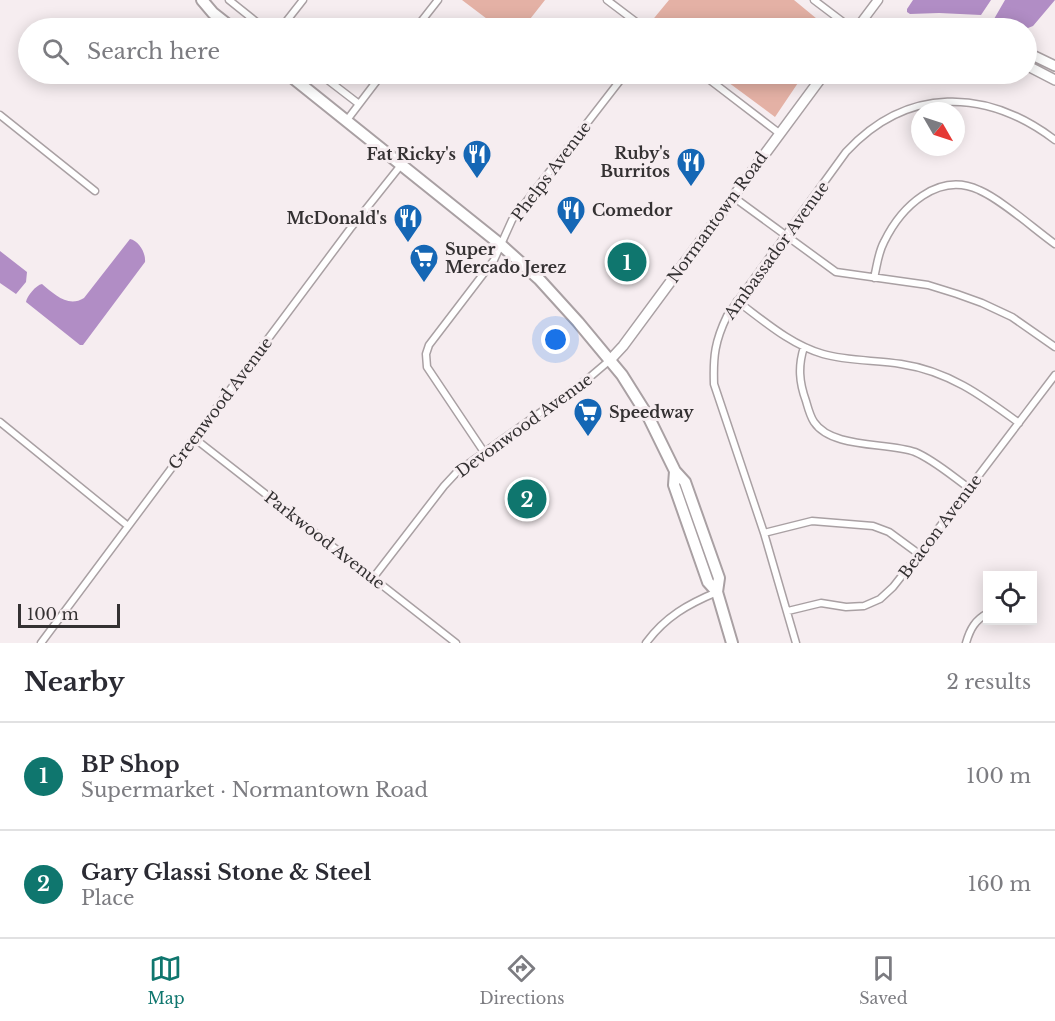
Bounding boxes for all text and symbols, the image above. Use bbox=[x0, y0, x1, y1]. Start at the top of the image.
search box bbox=[18, 18, 1037, 84]
icon: search bbox=[39, 35, 72, 68]
text: Search here bbox=[87, 38, 220, 65]
north arrow bbox=[911, 102, 965, 156]
street label: Phelps Avenue bbox=[507, 117, 595, 225]
restaurant icon: Fat Ricky's bbox=[461, 138, 493, 180]
place label: Ruby's Burritos bbox=[600, 143, 670, 181]
place label: Fat Ricky's bbox=[366, 144, 456, 164]
restaurant icon: Ruby's Burritos bbox=[675, 146, 707, 188]
street label: Normantown Road bbox=[663, 147, 771, 286]
street label: Ambassador Avenue bbox=[719, 177, 833, 324]
restaurant icon: Comedor bbox=[555, 194, 587, 236]
place label: Comedor bbox=[592, 200, 672, 220]
restaurant icon: McDonald's bbox=[392, 202, 424, 244]
place label: McDonald's bbox=[286, 208, 387, 228]
place label: Super Mercado Jerez bbox=[445, 239, 566, 277]
pin: 1 bbox=[608, 240, 646, 284]
supermarket icon: Super Mercado Jerez bbox=[408, 242, 440, 284]
your location bbox=[541, 325, 570, 354]
street label: Greenwood Avenue bbox=[164, 333, 276, 473]
street label: Devonwood Avenue bbox=[452, 369, 596, 481]
supermarket icon: Speedway bbox=[572, 396, 604, 438]
place label: Speedway bbox=[609, 402, 694, 422]
street label: Beacon Avenue bbox=[894, 470, 986, 582]
pin: 2 bbox=[508, 476, 546, 522]
street label: Parkwood Avenue bbox=[261, 487, 389, 593]
map controls bbox=[983, 571, 1037, 625]
button: locate bbox=[983, 571, 1037, 625]
scale bar bbox=[18, 601, 120, 628]
text: 100 m bbox=[27, 604, 79, 624]
text: Nearby bbox=[24, 666, 125, 698]
text: 2 results bbox=[947, 670, 1031, 694]
text: BP Shop bbox=[81, 751, 180, 778]
text: 1 bbox=[39, 764, 48, 788]
text: 100 m bbox=[966, 764, 1031, 788]
text: Supermarket · Normantown Road bbox=[81, 778, 428, 802]
text: Gary Glassi Stone & Steel bbox=[81, 859, 371, 886]
text: 2 bbox=[37, 872, 50, 896]
text: 160 m bbox=[968, 872, 1031, 896]
text: Place bbox=[81, 886, 135, 910]
tab: Map bbox=[147, 952, 185, 1008]
tab: Directions bbox=[479, 952, 564, 1008]
tab: Saved bbox=[859, 952, 908, 1008]

